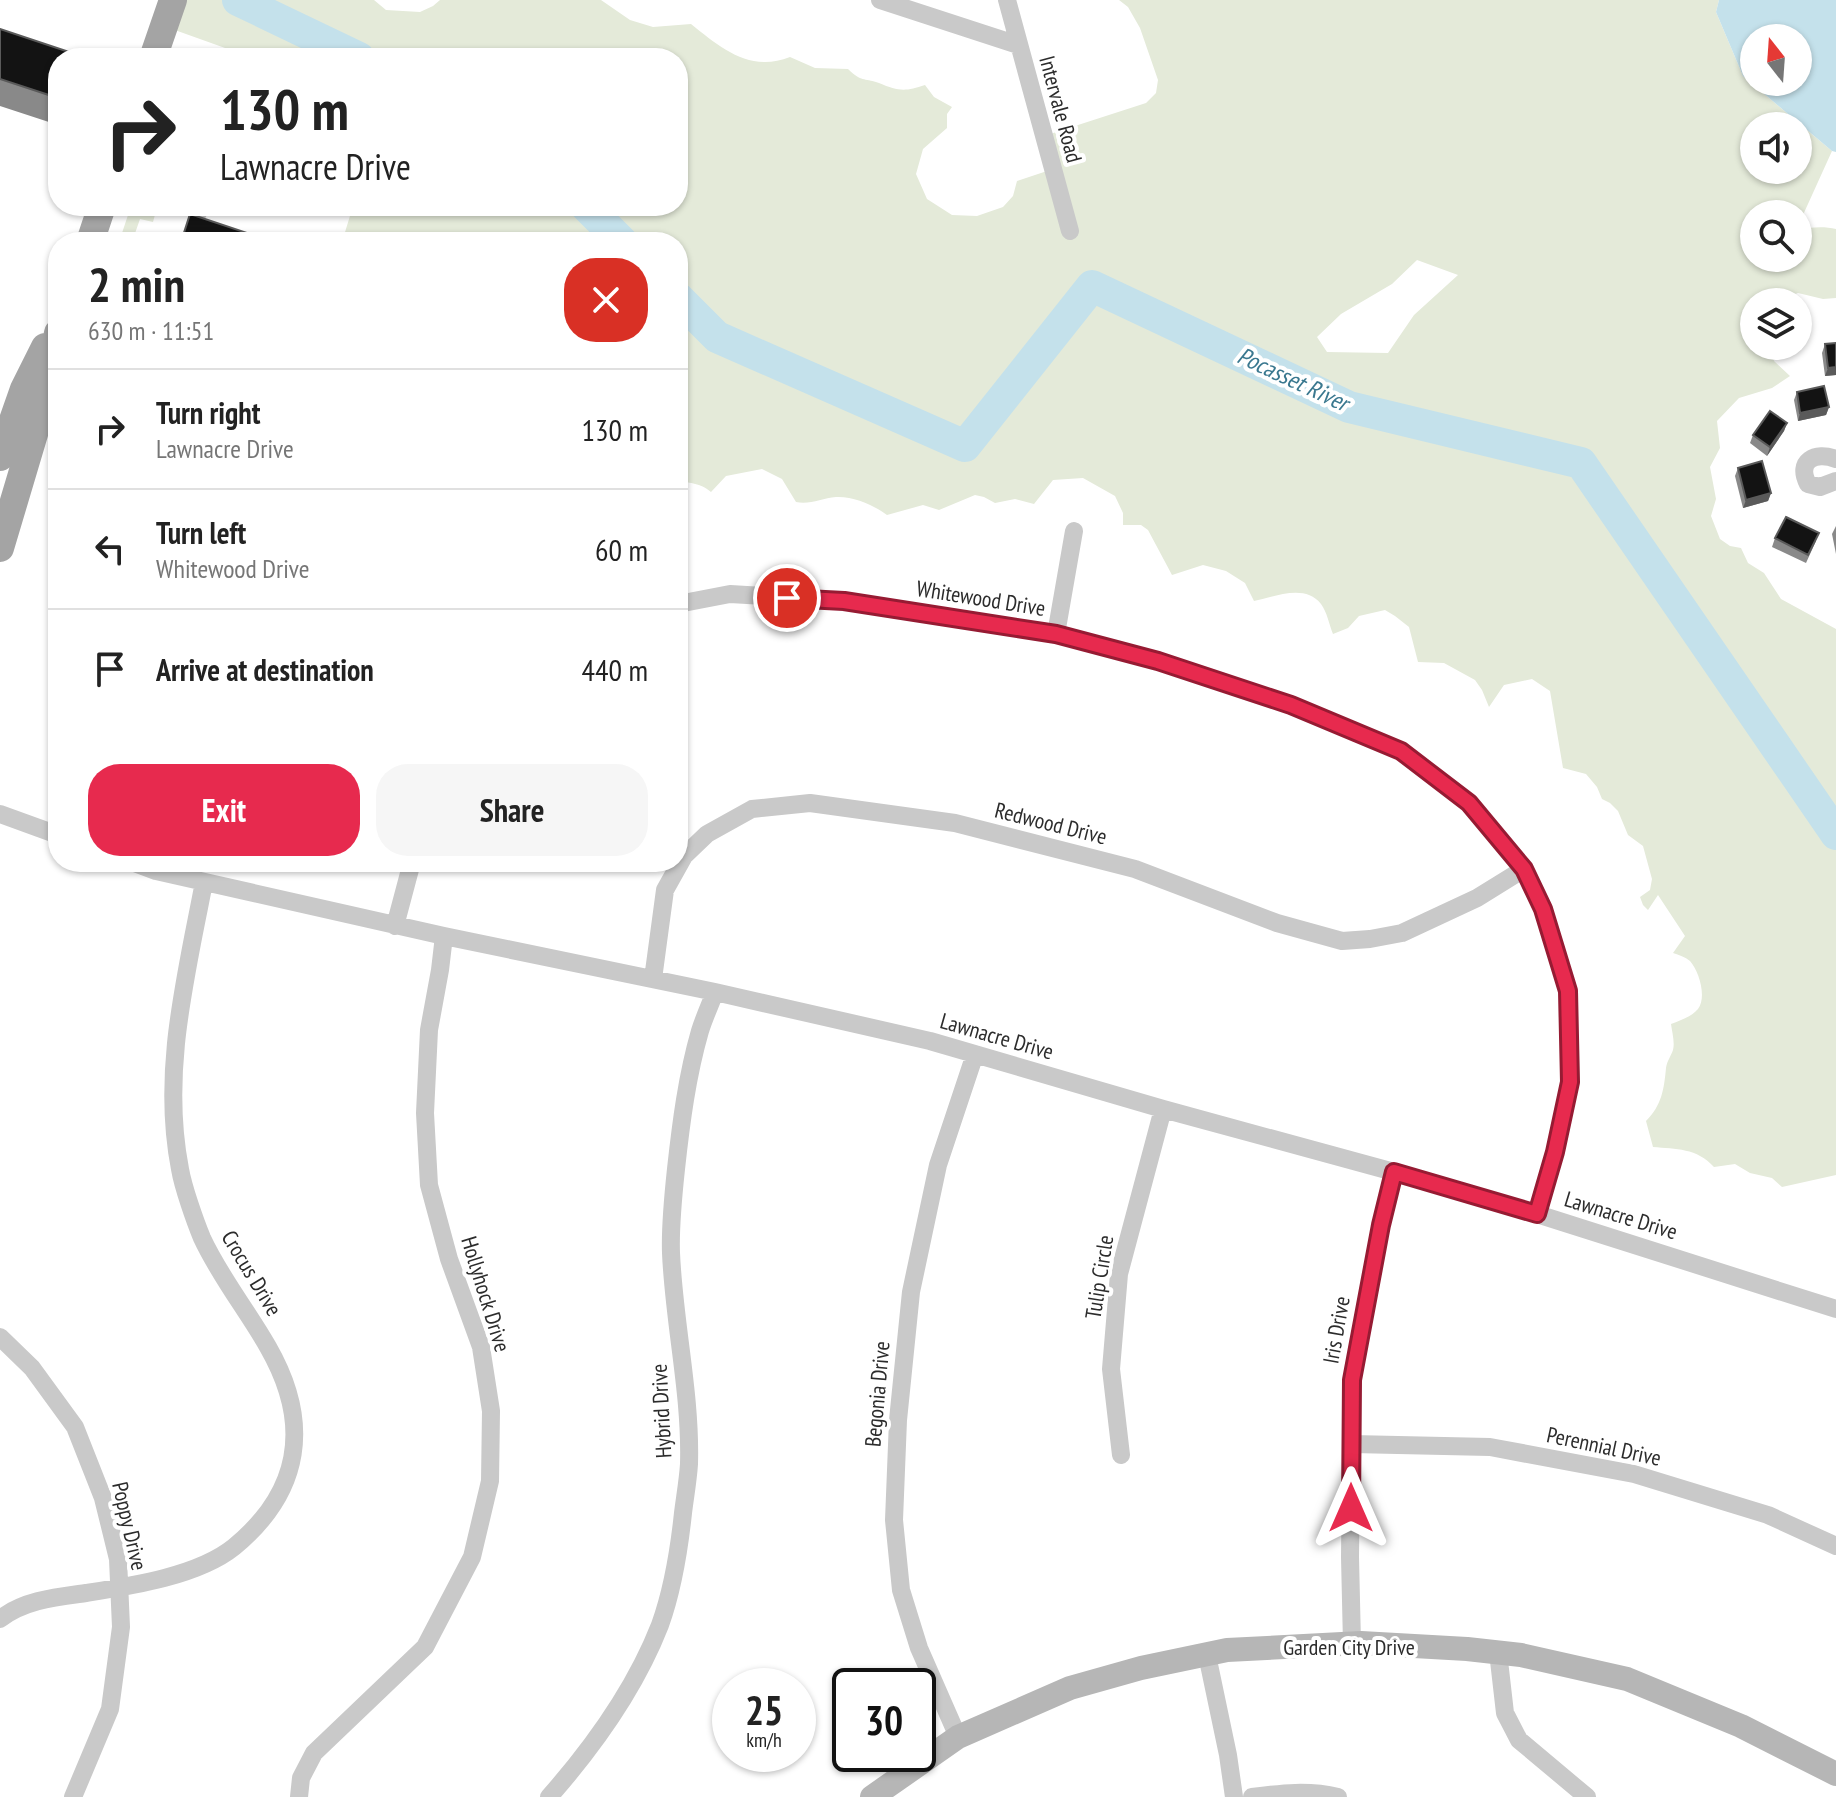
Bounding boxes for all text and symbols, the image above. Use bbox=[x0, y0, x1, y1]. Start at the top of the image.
north arrow bbox=[1740, 24, 1812, 96]
map controls bbox=[1740, 24, 1812, 360]
street label: Intervale Road bbox=[1033, 52, 1089, 166]
text: 130 m bbox=[220, 73, 349, 145]
icon: right bbox=[88, 80, 192, 184]
button: sound bbox=[1740, 112, 1812, 184]
text: Lawnacre Drive bbox=[220, 143, 411, 190]
button: search bbox=[1740, 200, 1812, 272]
text: 2 min bbox=[88, 253, 185, 315]
button: close bbox=[564, 258, 648, 342]
button: layers bbox=[1740, 288, 1812, 360]
text: 630 m · 11:51 bbox=[88, 314, 214, 347]
water label: Pocasset River bbox=[1233, 340, 1357, 420]
text: Turn right bbox=[156, 393, 260, 432]
icon: right bbox=[88, 407, 132, 451]
text: 130 m bbox=[582, 410, 648, 449]
text: Lawnacre Drive bbox=[156, 432, 294, 465]
text: Turn left bbox=[156, 513, 246, 552]
icon: left bbox=[88, 527, 132, 571]
text: 60 m bbox=[595, 530, 648, 569]
text: Whitewood Drive bbox=[156, 552, 310, 585]
pin bbox=[753, 564, 821, 632]
street label: Whitewood Drive bbox=[915, 574, 1047, 622]
icon: arrive bbox=[765, 576, 809, 620]
icon: arrive bbox=[88, 647, 132, 691]
text: Arrive at destination bbox=[156, 650, 374, 689]
text: 440 m bbox=[582, 650, 648, 689]
button: Exit bbox=[88, 764, 360, 856]
button: Share bbox=[376, 764, 648, 856]
street label: Redwood Drive bbox=[992, 796, 1110, 850]
street label: Lawnacre Drive bbox=[937, 1006, 1057, 1066]
street label: Lawnacre Drive bbox=[1561, 1185, 1681, 1245]
street label: Crocus Drive bbox=[216, 1225, 288, 1321]
street label: Hollyhock Drive bbox=[455, 1233, 517, 1355]
street label: Tulip Circle bbox=[1079, 1233, 1119, 1321]
street label: Iris Drive bbox=[1316, 1294, 1356, 1366]
street label: Begonia Drive bbox=[858, 1340, 896, 1448]
street label: Hybrid Drive bbox=[645, 1363, 677, 1459]
street label: Perennial Drive bbox=[1544, 1420, 1664, 1472]
position arrow bbox=[1309, 1466, 1393, 1550]
street label: Poppy Drive bbox=[106, 1479, 154, 1573]
street label: Garden City Drive bbox=[1283, 1633, 1415, 1661]
speed limit sign: 30 bbox=[832, 1668, 936, 1772]
text: 25 bbox=[745, 1684, 783, 1736]
text: km/h bbox=[746, 1727, 782, 1753]

